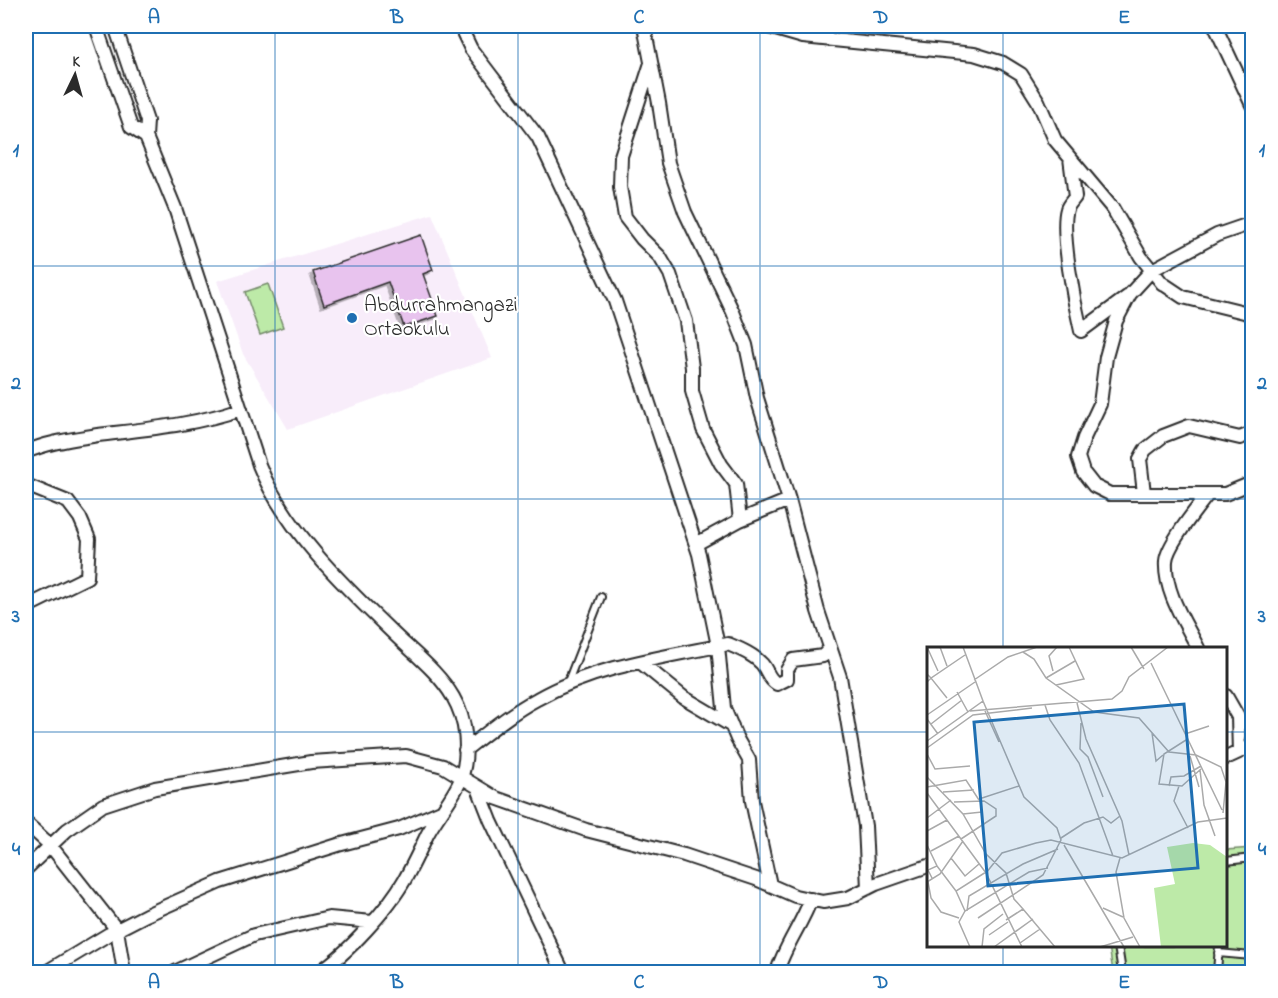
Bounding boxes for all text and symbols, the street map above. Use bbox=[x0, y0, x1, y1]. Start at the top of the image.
text: A bbox=[148, 4, 160, 33]
text: B bbox=[389, 4, 404, 33]
text: C bbox=[634, 4, 645, 33]
text: D bbox=[873, 4, 888, 33]
text: E bbox=[1118, 4, 1130, 33]
north arrow bbox=[45, 45, 105, 105]
text: K bbox=[71, 50, 82, 74]
text: 1 bbox=[13, 137, 20, 166]
text: 1 bbox=[1259, 137, 1266, 166]
place label: Abdurrahmangazi Ortaokulu bbox=[364, 291, 517, 345]
marker: Abdurrahmangazi Ortaokulu bbox=[345, 311, 359, 325]
text: 2 bbox=[10, 370, 21, 399]
text: 2 bbox=[1256, 370, 1267, 399]
text: 3 bbox=[11, 603, 20, 632]
text: 3 bbox=[1257, 603, 1266, 632]
inset map bbox=[927, 647, 1227, 947]
text: 4 bbox=[12, 836, 21, 865]
text: 4 bbox=[1258, 836, 1267, 865]
text: A bbox=[148, 969, 160, 998]
text: B bbox=[389, 969, 404, 998]
text: C bbox=[634, 969, 645, 998]
text: D bbox=[873, 969, 888, 998]
text: E bbox=[1118, 969, 1130, 998]

